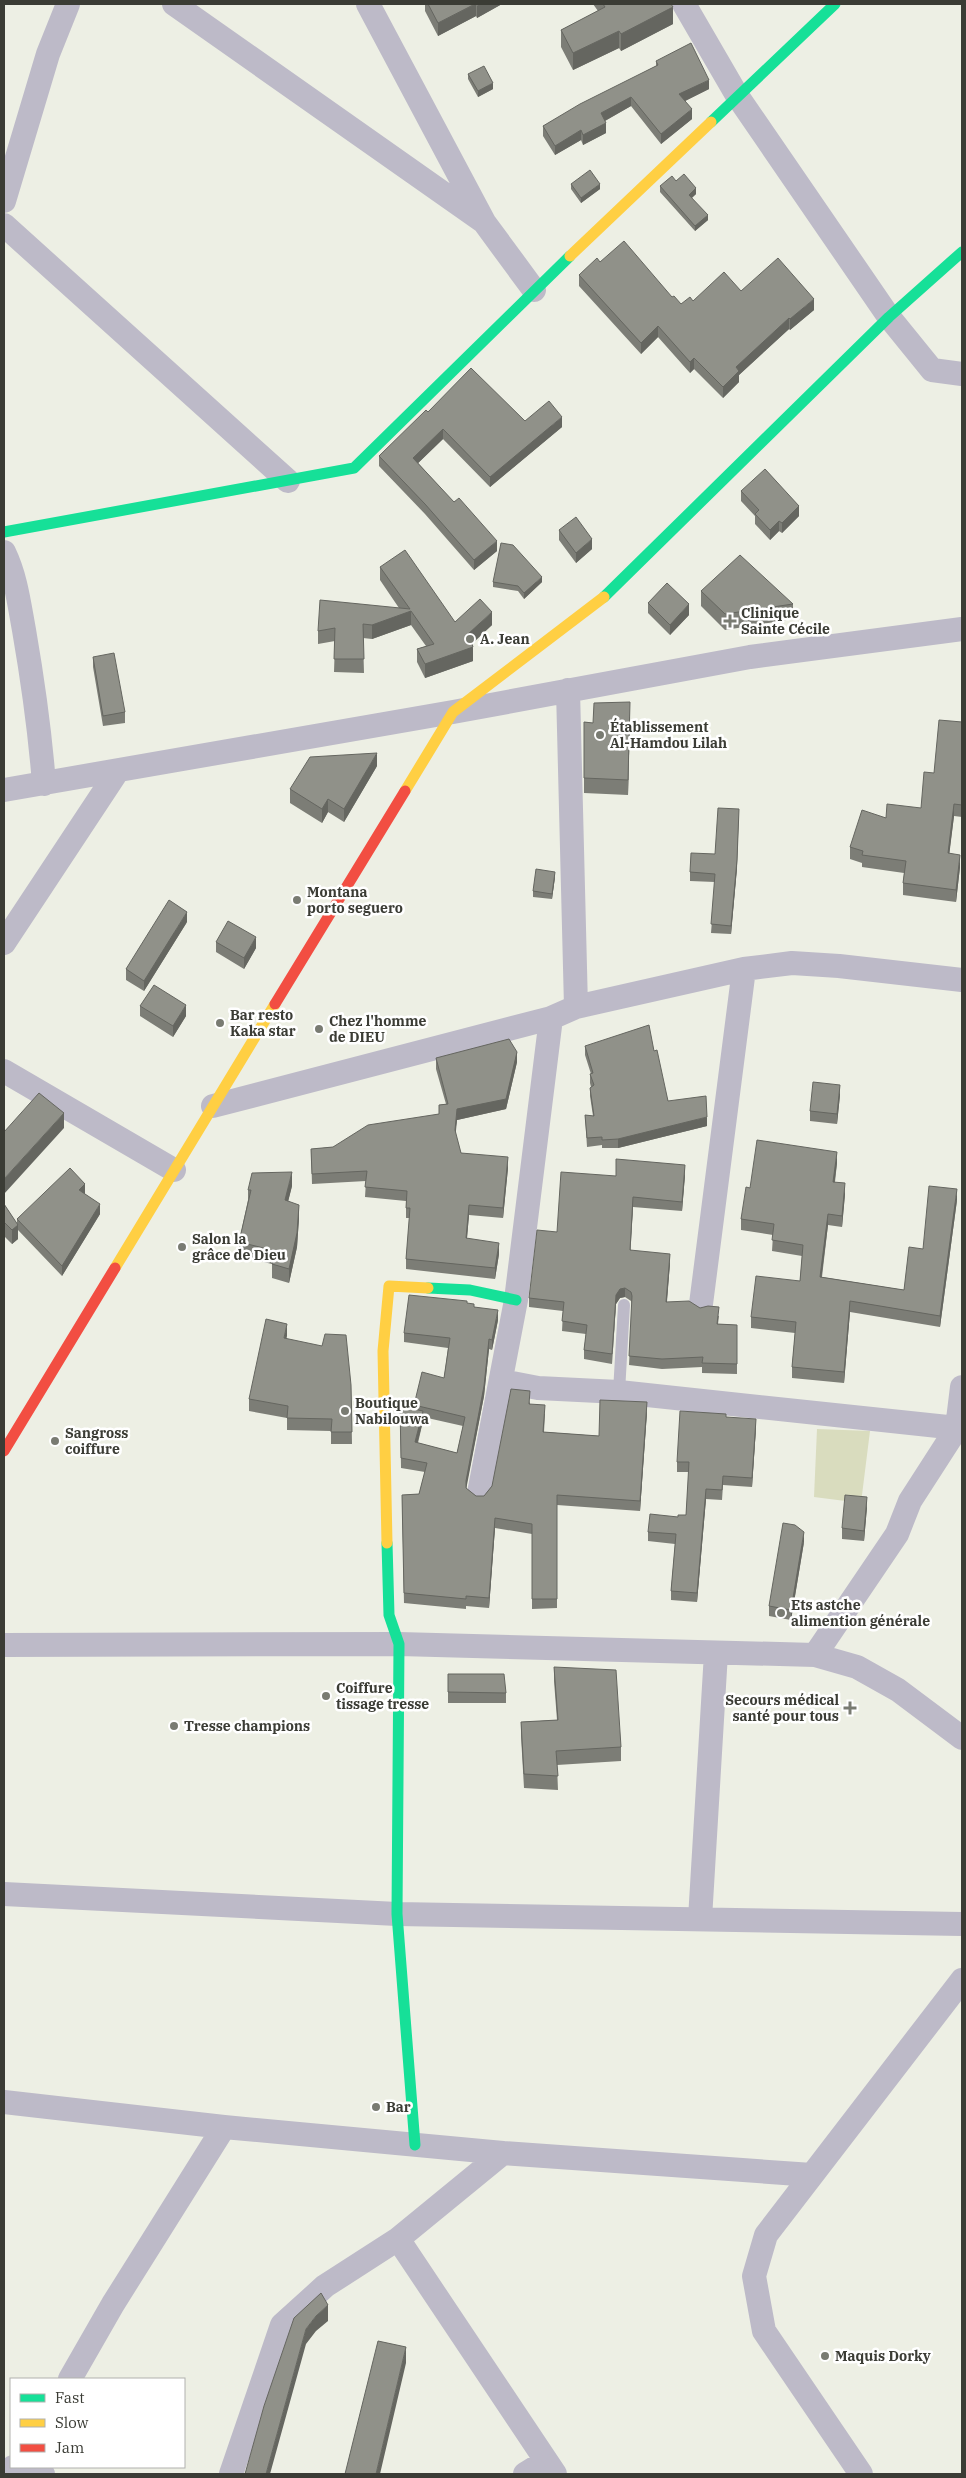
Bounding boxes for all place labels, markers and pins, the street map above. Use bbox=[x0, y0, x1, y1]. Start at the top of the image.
place label: Clinique Sainte Cécile bbox=[741, 604, 830, 638]
marker: Clinique Sainte Cécile bbox=[723, 614, 737, 628]
place label: A. Jean bbox=[480, 630, 530, 648]
marker: A. Jean bbox=[464, 633, 476, 645]
place label: Établissement Al-Hamdou Lilah bbox=[610, 717, 727, 752]
marker: Établissement Al-Hamdou Lilah bbox=[594, 729, 606, 741]
place label: Montana porto seguero bbox=[307, 883, 403, 917]
marker: Montana porto seguero bbox=[291, 894, 303, 906]
place label: Bar resto Kaka star bbox=[230, 1006, 296, 1040]
place label: Chez l'homme de DIEU bbox=[329, 1012, 426, 1046]
marker: Bar resto Kaka star bbox=[214, 1017, 226, 1029]
marker: Chez l'homme de DIEU bbox=[313, 1023, 325, 1035]
place label: Salon la grâce de Dieu bbox=[192, 1230, 286, 1264]
marker: Salon la grâce de Dieu bbox=[176, 1241, 188, 1253]
place label: Boutique Nabilouwa bbox=[355, 1394, 429, 1428]
marker: Boutique Nabilouwa bbox=[339, 1405, 351, 1417]
place label: Sangross coiffure bbox=[65, 1424, 128, 1458]
marker: Sangross coiffure bbox=[49, 1435, 61, 1447]
place label: Ets astche alimention générale bbox=[791, 1596, 930, 1630]
marker: Ets astche alimention générale bbox=[775, 1607, 787, 1619]
place label: Coiffure tissage tresse bbox=[336, 1679, 429, 1713]
marker: Coiffure tissage tresse bbox=[320, 1690, 332, 1702]
place label: Secours médical santé pour tous bbox=[725, 1691, 839, 1725]
marker: Secours médical santé pour tous bbox=[843, 1701, 857, 1715]
place label: Tresse champions bbox=[184, 1717, 310, 1735]
marker: Tresse champions bbox=[168, 1720, 180, 1732]
place label: Bar bbox=[386, 2098, 411, 2116]
marker: Bar bbox=[370, 2101, 382, 2113]
place label: Maquis Dorky bbox=[835, 2347, 931, 2365]
marker: Maquis Dorky bbox=[819, 2350, 831, 2362]

